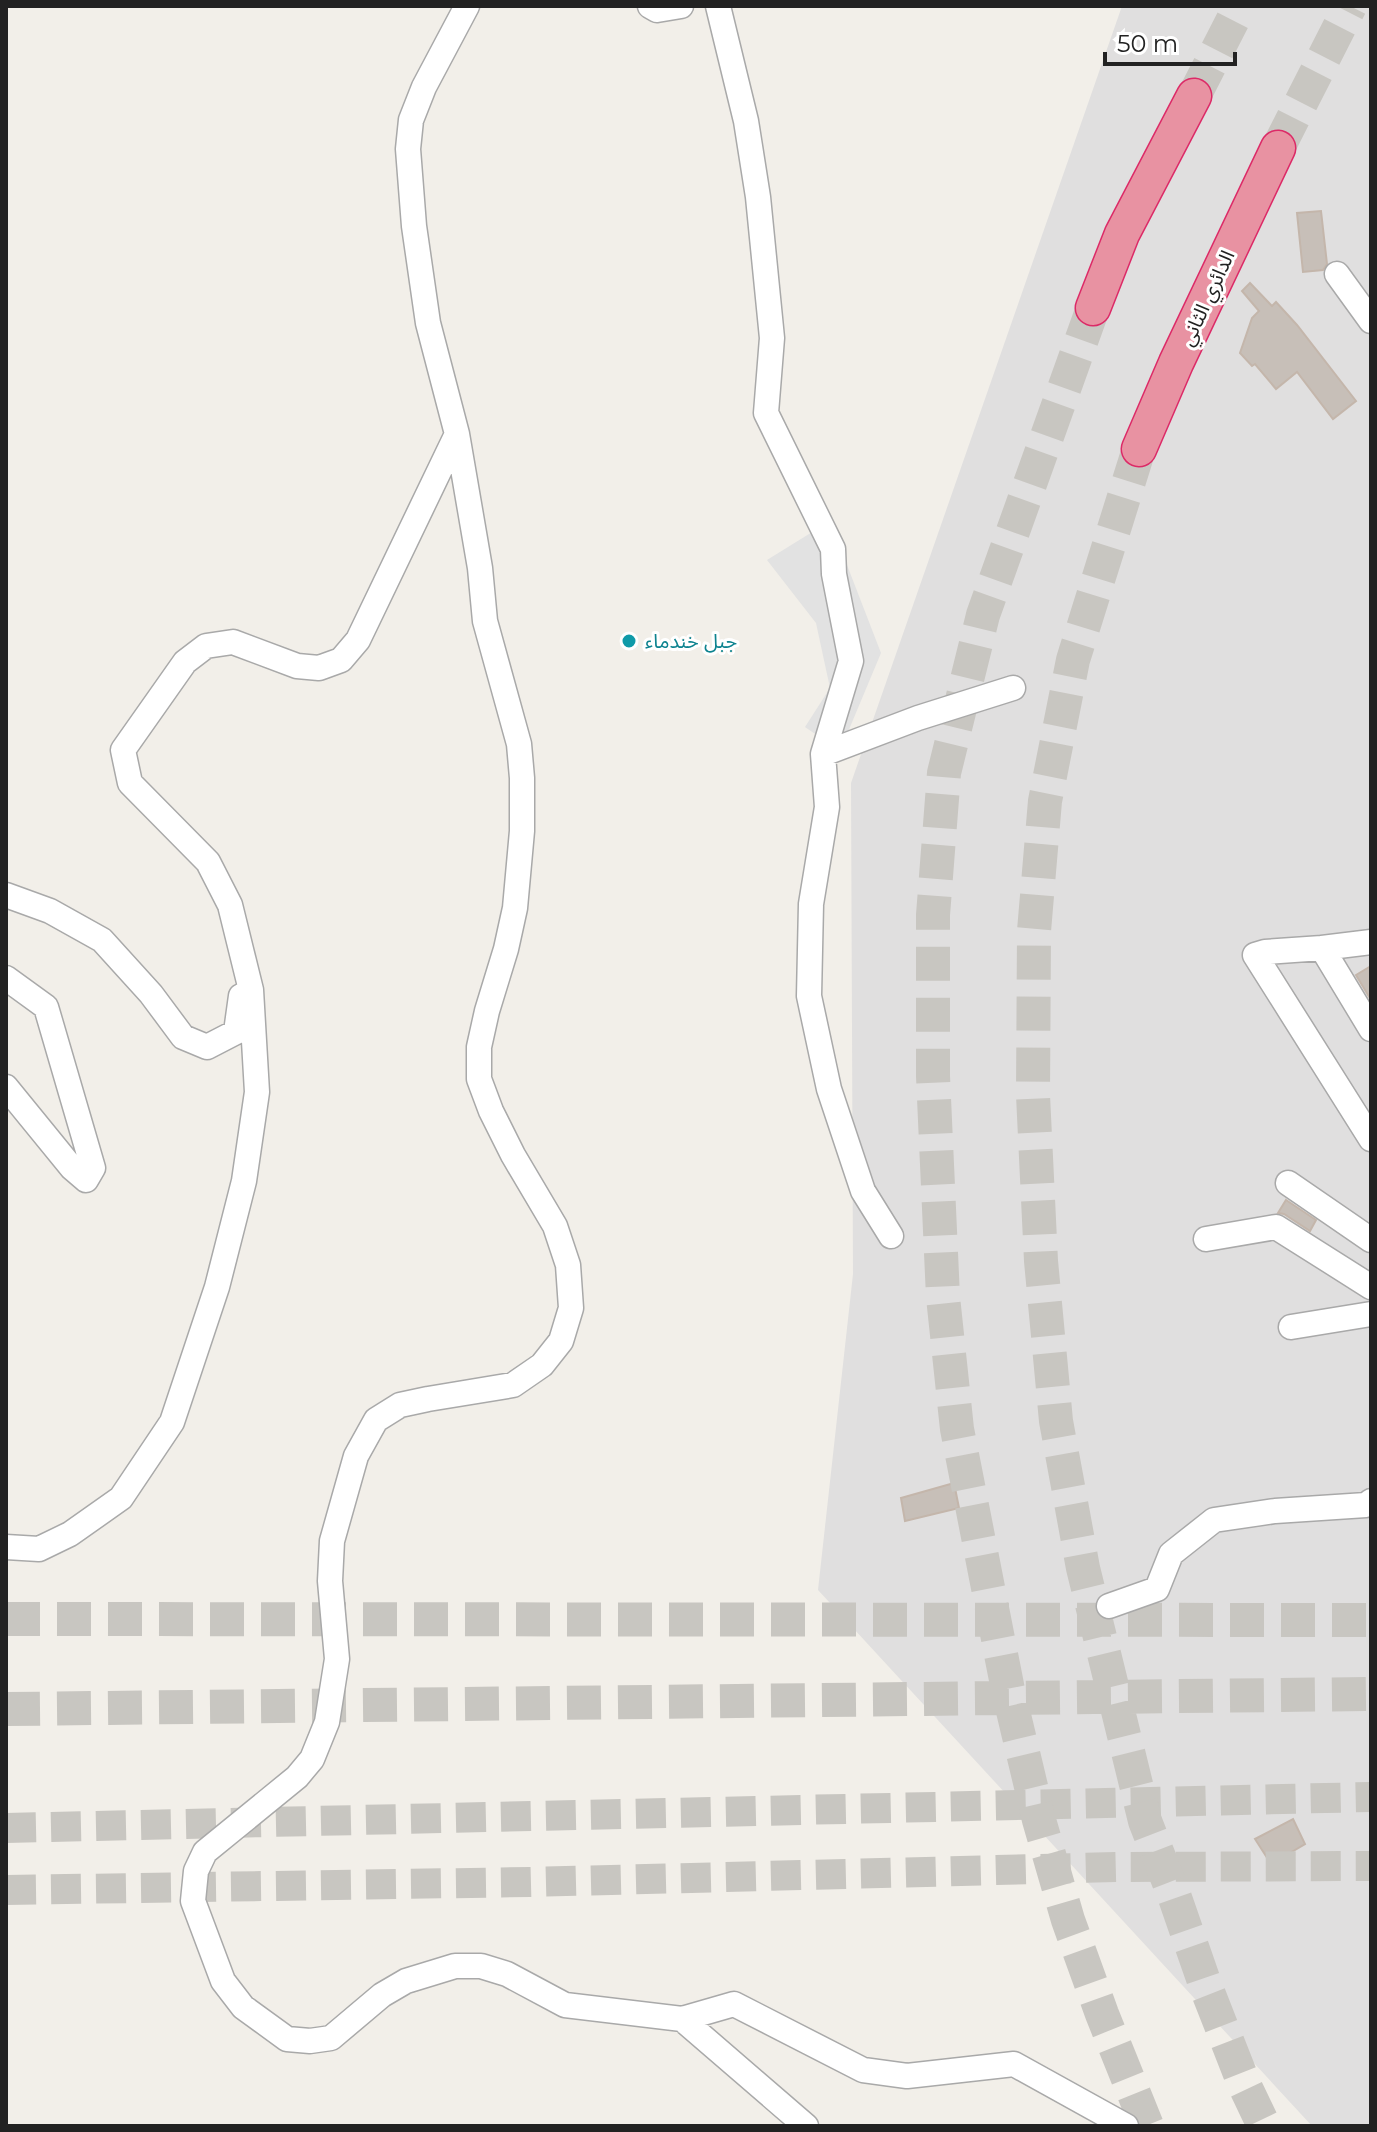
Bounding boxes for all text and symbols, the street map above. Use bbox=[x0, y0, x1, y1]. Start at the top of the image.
scale bar bbox=[1105, 16, 1235, 66]
text: 50 m bbox=[1117, 29, 1178, 58]
street label: الدائري الثاني bbox=[1174, 247, 1243, 351]
place label: جبل خندماء bbox=[645, 629, 737, 653]
marker: جبل خندماء bbox=[620, 632, 638, 650]

